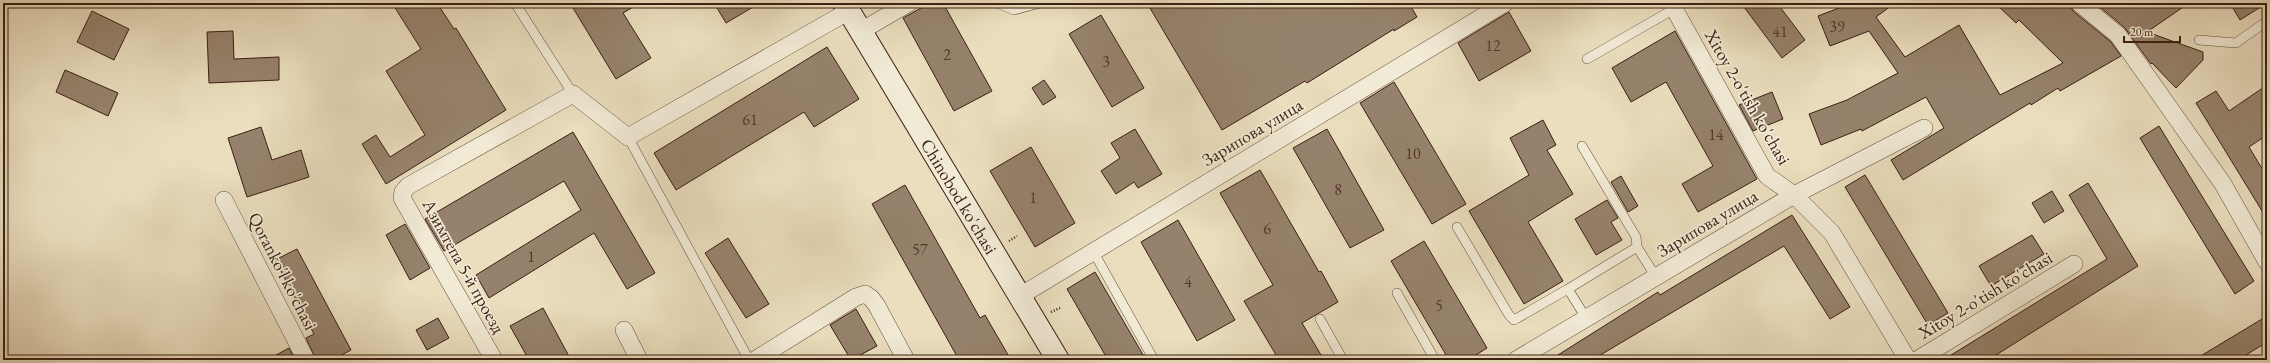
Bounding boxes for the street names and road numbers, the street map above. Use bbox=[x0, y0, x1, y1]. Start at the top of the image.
street label: Xitoy 2-o'tish ko'chasi bbox=[1699, 24, 1796, 169]
street label: Зарипова улица bbox=[1197, 92, 1307, 171]
street label: Chinobod ko'chasi bbox=[916, 134, 1003, 259]
street label: Зарипова улица bbox=[1652, 183, 1762, 262]
street label: Азимтепа 5-й проезд bbox=[417, 194, 510, 337]
street label: Qoranko'l ko'chasi bbox=[243, 208, 323, 334]
street label: Xitoy 2-o'tish ko'chasi bbox=[1913, 246, 2057, 345]

